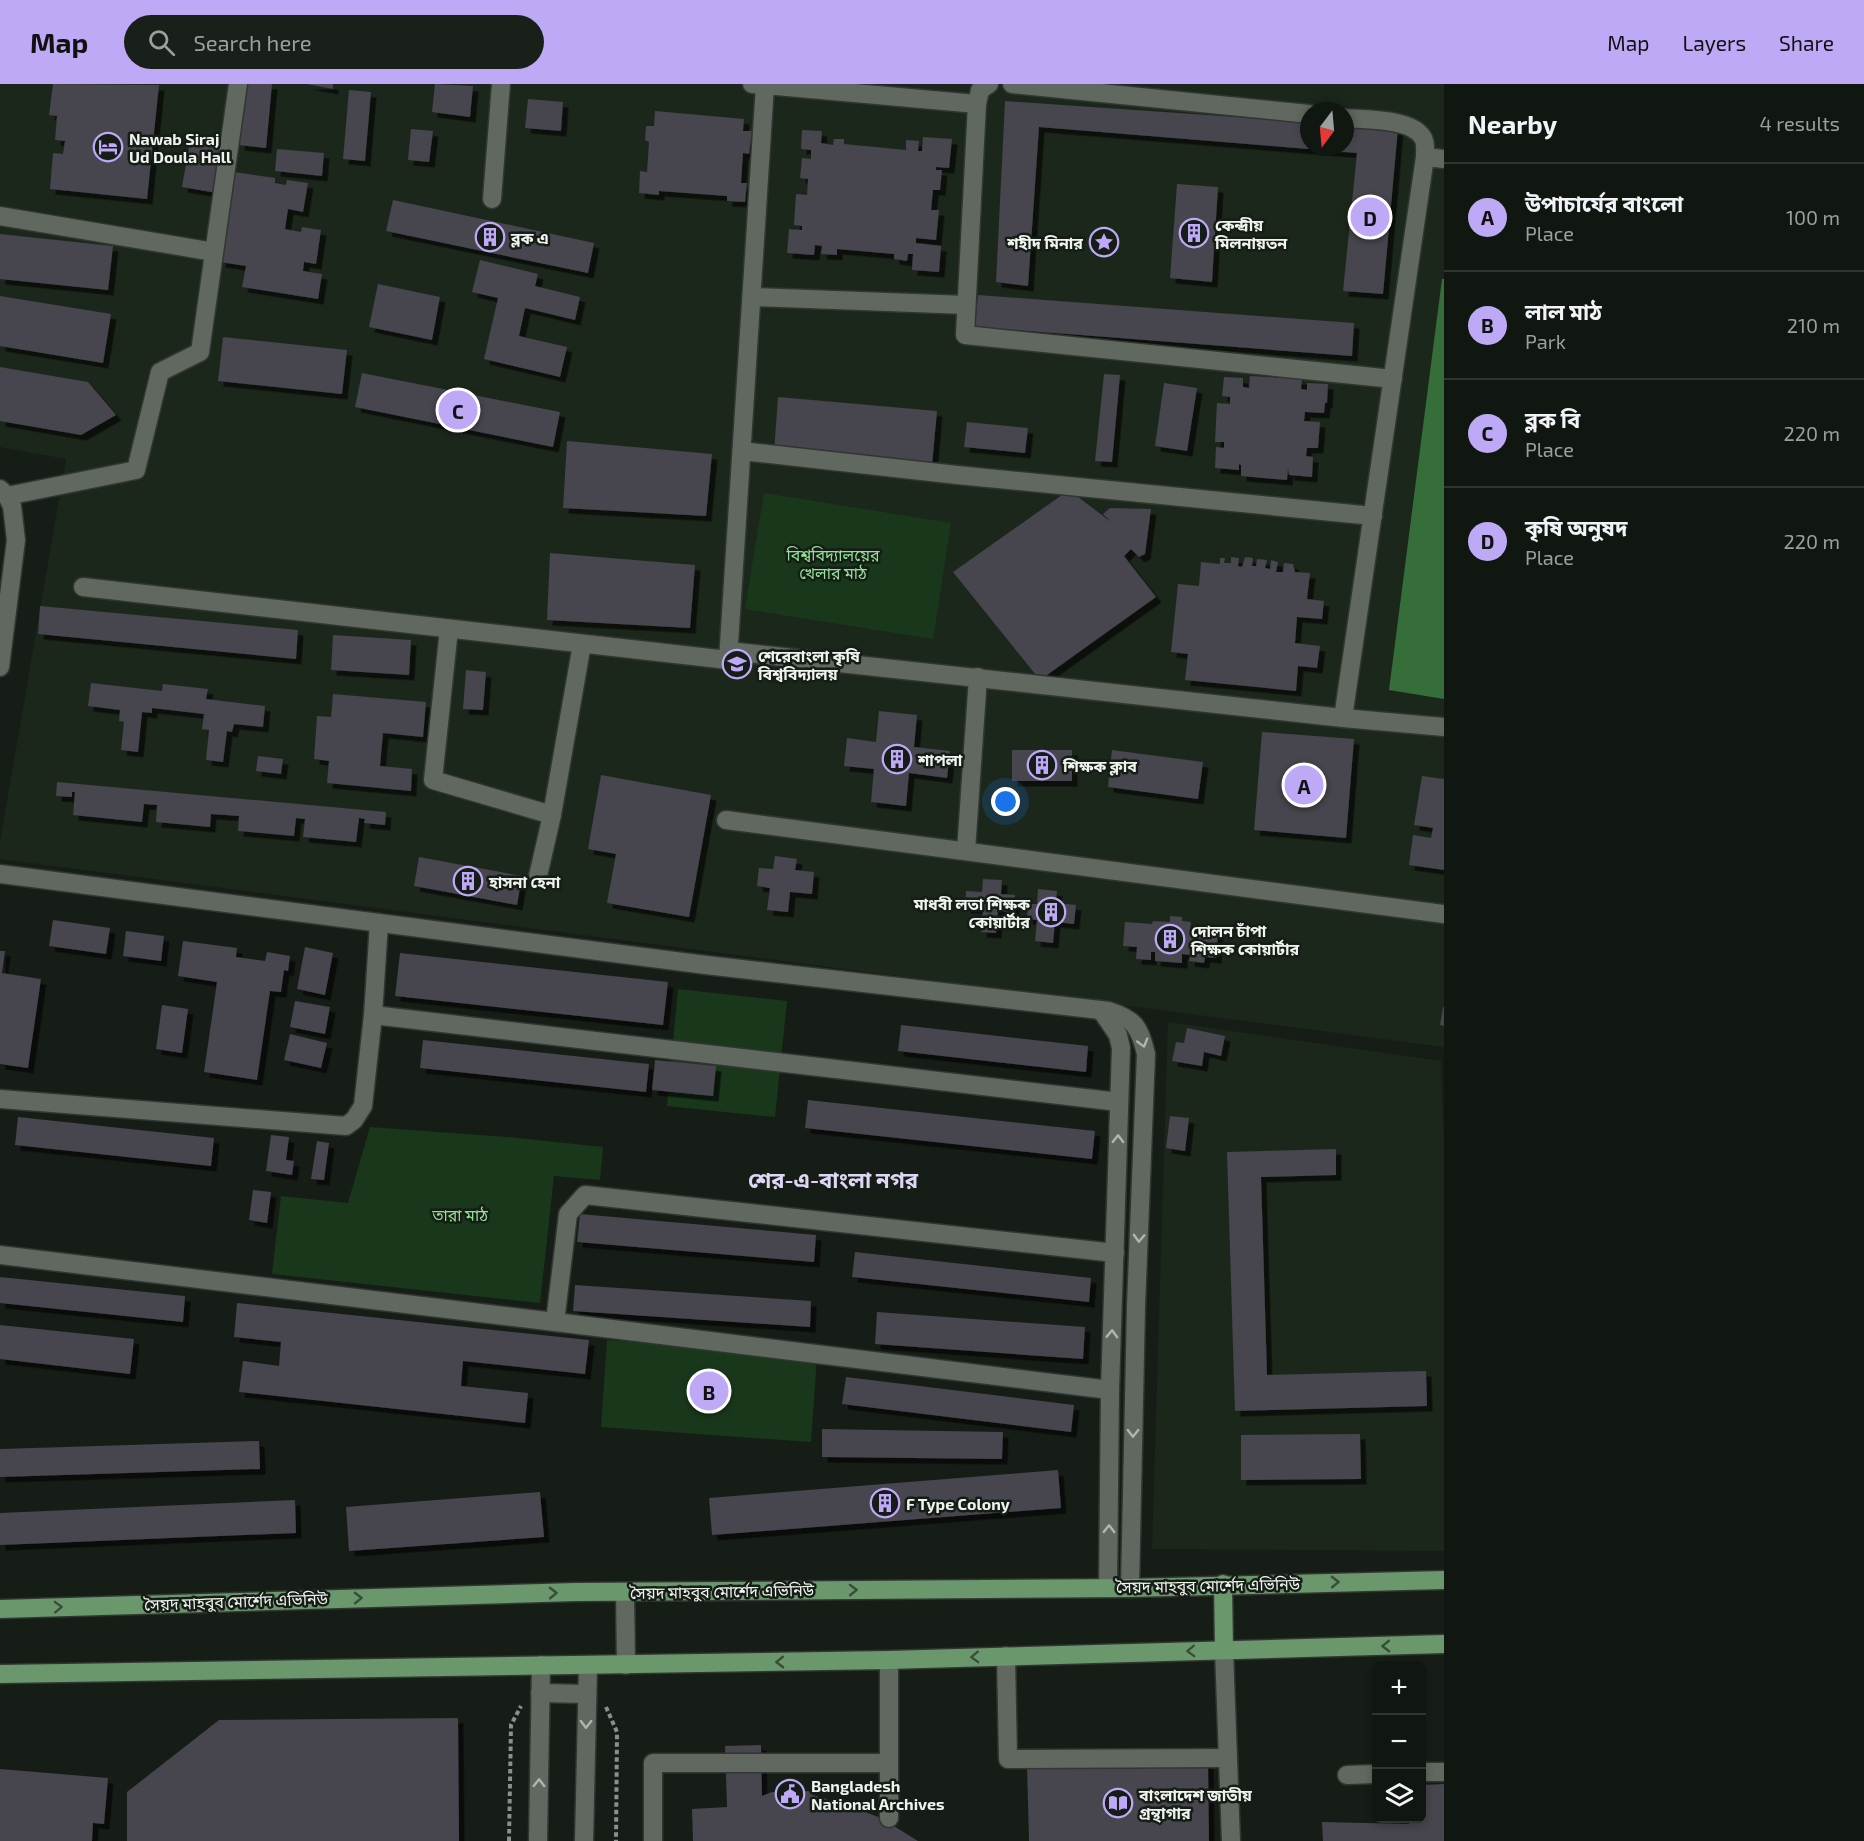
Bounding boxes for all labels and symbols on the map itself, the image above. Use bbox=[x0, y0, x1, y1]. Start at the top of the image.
north arrow bbox=[1300, 102, 1354, 156]
place label: Nawab Siraj Ud Doula Hall bbox=[129, 129, 232, 166]
hotel icon: Nawab Siraj Ud Doula Hall bbox=[92, 131, 124, 163]
pin: D bbox=[1350, 194, 1390, 240]
place label: কেন্দ্রীয় মিলনায়তন bbox=[1214, 215, 1288, 252]
building icon: কেন্দ্রীয় মিলনায়তন bbox=[1178, 217, 1210, 249]
building icon: ব্লক এ bbox=[474, 221, 506, 253]
place icon: শহীদ মিনার bbox=[1088, 226, 1120, 258]
place label: ব্লক এ bbox=[510, 228, 549, 248]
place label: শহীদ মিনার bbox=[1006, 233, 1083, 252]
pin: C bbox=[438, 388, 478, 432]
park label: বিশ্ববিদ্যালয়ের খেলার মাঠ bbox=[786, 545, 880, 582]
place label: শেরেবাংলা কৃষি বিশ্ববিদ্যালয় bbox=[757, 646, 861, 683]
school or university icon: শেরেবাংলা কৃষি বিশ্ববিদ্যালয় bbox=[721, 648, 753, 680]
building icon: শাপলা bbox=[881, 743, 913, 775]
building icon: শিক্ষক ক্লাব bbox=[1026, 749, 1058, 781]
place label: শাপলা bbox=[917, 750, 963, 769]
place label: শিক্ষক ক্লাব bbox=[1062, 756, 1137, 776]
pin: A bbox=[1284, 762, 1324, 808]
your location bbox=[991, 787, 1020, 816]
building icon: হাসনা হেনা bbox=[452, 865, 484, 897]
place label: হাসনা হেনা bbox=[488, 872, 561, 891]
place label: মাধবী লতা শিক্ষক কোয়ার্টার bbox=[913, 894, 1031, 931]
building icon: মাধবী লতা শিক্ষক কোয়ার্টার bbox=[1035, 896, 1067, 928]
place label: দোলন চাঁপা শিক্ষক কোয়ার্টার bbox=[1190, 921, 1299, 958]
building icon: দোলন চাঁপা শিক্ষক কোয়ার্টার bbox=[1154, 923, 1186, 955]
one-way arrow bbox=[1136, 1037, 1148, 1048]
one-way arrow bbox=[1112, 1134, 1124, 1143]
district label: শের-এ-বাংলা নগর bbox=[748, 1166, 919, 1192]
park label: তারা মাঠ bbox=[431, 1205, 488, 1224]
one-way arrow bbox=[1132, 1233, 1145, 1242]
one-way arrow bbox=[1106, 1329, 1119, 1338]
pin: B bbox=[690, 1368, 728, 1414]
one-way arrow bbox=[1127, 1428, 1140, 1437]
building icon: F Type Colony bbox=[869, 1487, 901, 1519]
place label: F Type Colony bbox=[906, 1494, 1010, 1514]
one-way arrow bbox=[1103, 1524, 1115, 1533]
street label: সৈয়দ মাহবুব মোর্শেদ এভিনিউ bbox=[1115, 1574, 1301, 1597]
one-way arrow bbox=[1331, 1576, 1340, 1588]
street label: সৈয়দ মাহবুব মোর্শেদ এভিনিউ bbox=[629, 1580, 815, 1603]
one-way arrow bbox=[849, 1583, 858, 1596]
one-way arrow bbox=[549, 1587, 558, 1599]
street label: সৈয়দ মাহবুব মোর্শেদ এভিনিউ bbox=[143, 1588, 329, 1615]
one-way arrow bbox=[354, 1592, 363, 1604]
one-way arrow bbox=[54, 1600, 63, 1613]
one-way arrow bbox=[1381, 1640, 1390, 1652]
one-way arrow bbox=[1186, 1645, 1195, 1657]
one-way arrow bbox=[970, 1650, 979, 1663]
one-way arrow bbox=[775, 1655, 784, 1668]
one-way arrow bbox=[580, 1720, 592, 1729]
place label: Bangladesh National Archives bbox=[811, 1776, 945, 1813]
one-way arrow bbox=[533, 1778, 545, 1787]
public building icon: Bangladesh National Archives bbox=[774, 1778, 806, 1810]
place label: বাংলাদেশ জাতীয় গ্রন্থাগার bbox=[1138, 1785, 1253, 1822]
library icon: বাংলাদেশ জাতীয় গ্রন্থাগার bbox=[1102, 1787, 1134, 1819]

